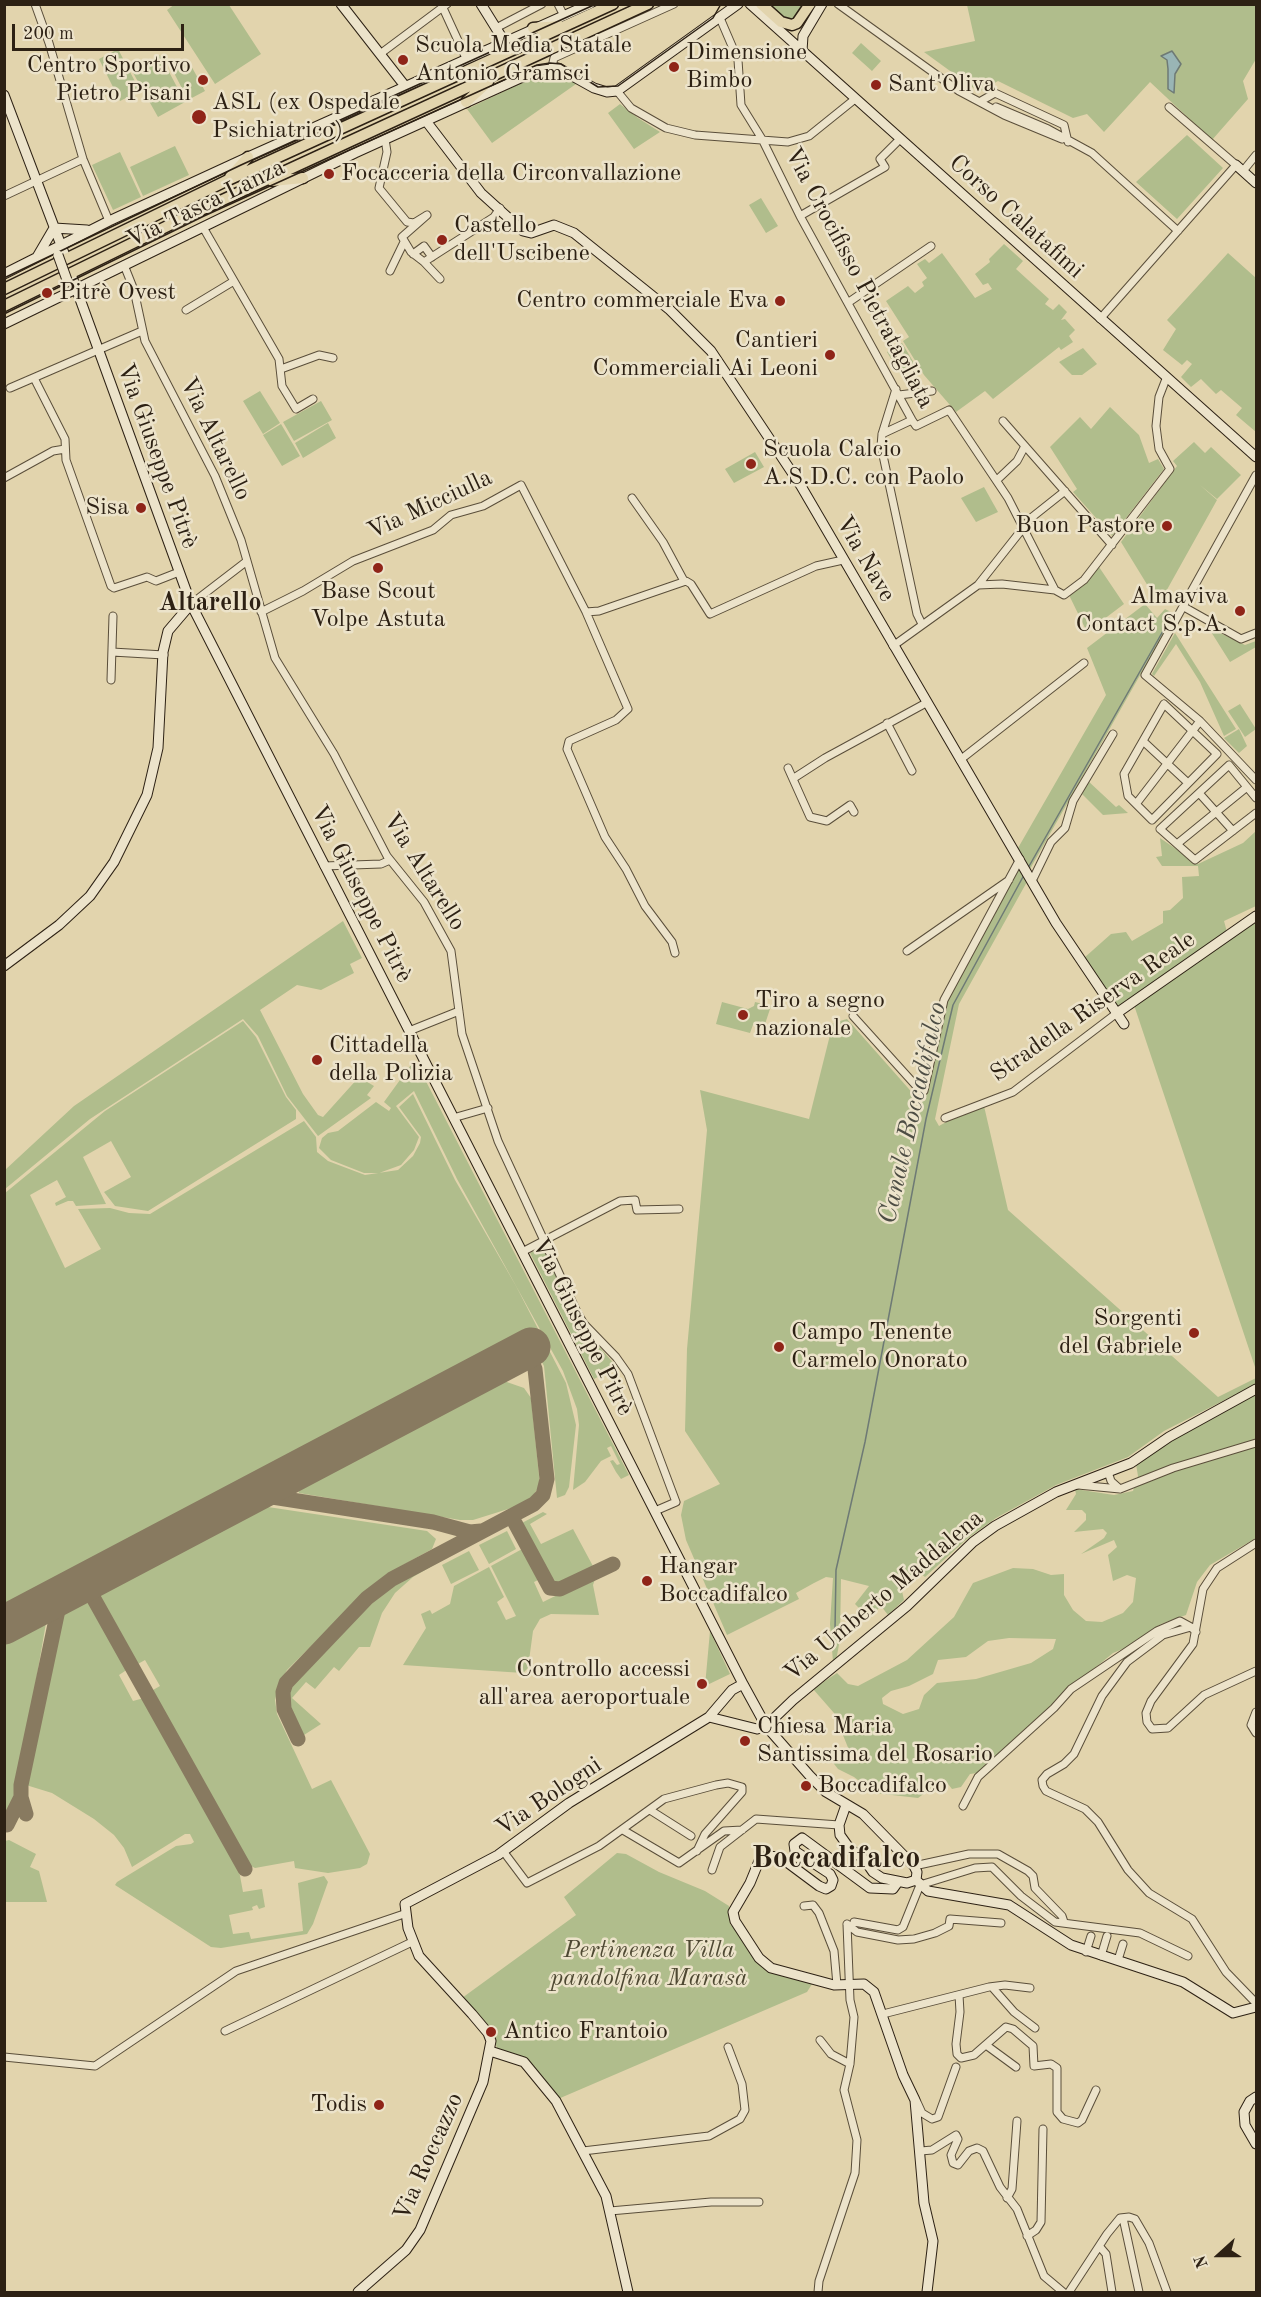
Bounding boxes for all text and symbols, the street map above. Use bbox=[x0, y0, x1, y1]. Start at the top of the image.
scale bar bbox=[15, 12, 188, 50]
text: 200 m bbox=[23, 25, 74, 43]
place label: Scuola Media Statale Antonio Gramsci bbox=[415, 32, 632, 88]
place label: Dimensione Bimbo bbox=[686, 39, 807, 95]
place label: Centro Sportivo Pietro Pisani bbox=[27, 52, 191, 108]
marker: Scuola Media Statale Antonio Gramsci bbox=[396, 53, 410, 67]
marker: Dimensione Bimbo bbox=[667, 60, 681, 74]
place label: Sant'Oliva bbox=[888, 71, 995, 99]
marker: Centro Sportivo Pietro Pisani bbox=[196, 73, 210, 87]
marker: Sant'Oliva bbox=[869, 78, 883, 92]
place label: ASL (ex Ospedale Psichiatrico) bbox=[212, 89, 400, 145]
marker: ASL (ex Ospedale Psichiatrico) bbox=[190, 108, 208, 126]
street label: Via Crocifisso Pietratagliata bbox=[778, 142, 940, 414]
street label: Corso Calatafimi bbox=[943, 149, 1089, 285]
street label: Via Tasca Lanza bbox=[122, 153, 290, 255]
place label: Focacceria della Circonvallazione bbox=[341, 160, 681, 188]
marker: Focacceria della Circonvallazione bbox=[322, 167, 336, 181]
place label: Castello dell'Uscibene bbox=[454, 212, 590, 268]
marker: Castello dell'Uscibene bbox=[435, 233, 449, 247]
place label: Pitrè Ovest bbox=[59, 279, 176, 307]
marker: Pitrè Ovest bbox=[40, 286, 54, 300]
place label: Centro commerciale Eva bbox=[516, 287, 768, 315]
marker: Centro commerciale Eva bbox=[773, 294, 787, 308]
place label: Cantieri Commerciali Ai Leoni bbox=[593, 327, 818, 383]
marker: Cantieri Commerciali Ai Leoni bbox=[823, 348, 837, 362]
street label: Via Giuseppe Pitrè bbox=[110, 359, 204, 553]
street label: Via Altarello bbox=[173, 373, 257, 505]
place label: Scuola Calcio A.S.D.C. con Paolo bbox=[763, 436, 964, 492]
marker: Scuola Calcio A.S.D.C. con Paolo bbox=[744, 457, 758, 471]
street label: Via Micciulla bbox=[363, 464, 497, 546]
place label: Sisa bbox=[85, 494, 129, 522]
marker: Sisa bbox=[134, 501, 148, 515]
street label: Via Nave bbox=[829, 511, 901, 607]
place label: Buon Pastore bbox=[1015, 512, 1155, 540]
marker: Buon Pastore bbox=[1160, 519, 1174, 533]
marker: Base Scout Volpe Astuta bbox=[371, 561, 385, 575]
place label: Base Scout Volpe Astuta bbox=[310, 578, 446, 634]
place label: Almaviva Contact S.p.A. bbox=[1075, 583, 1228, 639]
district label: Altarello bbox=[159, 587, 261, 619]
marker: Almaviva Contact S.p.A. bbox=[1233, 604, 1247, 618]
street label: Via Giuseppe Pitrè bbox=[304, 800, 418, 988]
street label: Via Altarello bbox=[376, 808, 472, 936]
street label: Stradella Riserva Reale bbox=[985, 925, 1201, 1089]
place label: Tiro a segno nazionale bbox=[755, 987, 885, 1043]
water label: Canale Boccadifalco bbox=[872, 999, 954, 1227]
marker: Tiro a segno nazionale bbox=[736, 1008, 750, 1022]
place label: Cittadella della Polizia bbox=[329, 1032, 453, 1088]
marker: Cittadella della Polizia bbox=[310, 1053, 324, 1067]
street label: Via Giuseppe Pitrè bbox=[525, 1233, 639, 1421]
place label: Sorgenti del Gabriele bbox=[1059, 1305, 1182, 1361]
place label: Campo Tenente Carmelo Onorato bbox=[791, 1319, 968, 1375]
marker: Sorgenti del Gabriele bbox=[1187, 1326, 1201, 1340]
marker: Campo Tenente Carmelo Onorato bbox=[772, 1340, 786, 1354]
street label: Via Umberto Maddalena bbox=[778, 1504, 990, 1688]
place label: Hangar Boccadifalco bbox=[659, 1553, 788, 1609]
marker: Hangar Boccadifalco bbox=[640, 1574, 654, 1588]
place label: Controllo accessi all'area aeroportuale bbox=[479, 1656, 690, 1712]
marker: Controllo accessi all'area aeroportuale bbox=[695, 1677, 709, 1691]
place label: Chiesa Maria Santissima del Rosario bbox=[757, 1713, 993, 1769]
marker: Chiesa Maria Santissima del Rosario bbox=[738, 1734, 752, 1748]
street label: Via Bologni bbox=[490, 1751, 608, 1843]
place label: Boccadifalco bbox=[818, 1772, 947, 1800]
marker: Boccadifalco bbox=[799, 1779, 813, 1793]
district label: Boccadifalco bbox=[752, 1841, 920, 1877]
park label: Pertinenza Villa pandolfina Marasà bbox=[550, 1937, 748, 1993]
place label: Antico Frantoio bbox=[503, 2018, 668, 2046]
marker: Antico Frantoio bbox=[484, 2025, 498, 2039]
street label: Via Roccazzo bbox=[388, 2088, 470, 2226]
place label: Todis bbox=[310, 2091, 367, 2119]
marker: Todis bbox=[372, 2098, 386, 2112]
north arrow bbox=[1189, 2225, 1249, 2285]
text: N bbox=[1193, 2253, 1212, 2270]

